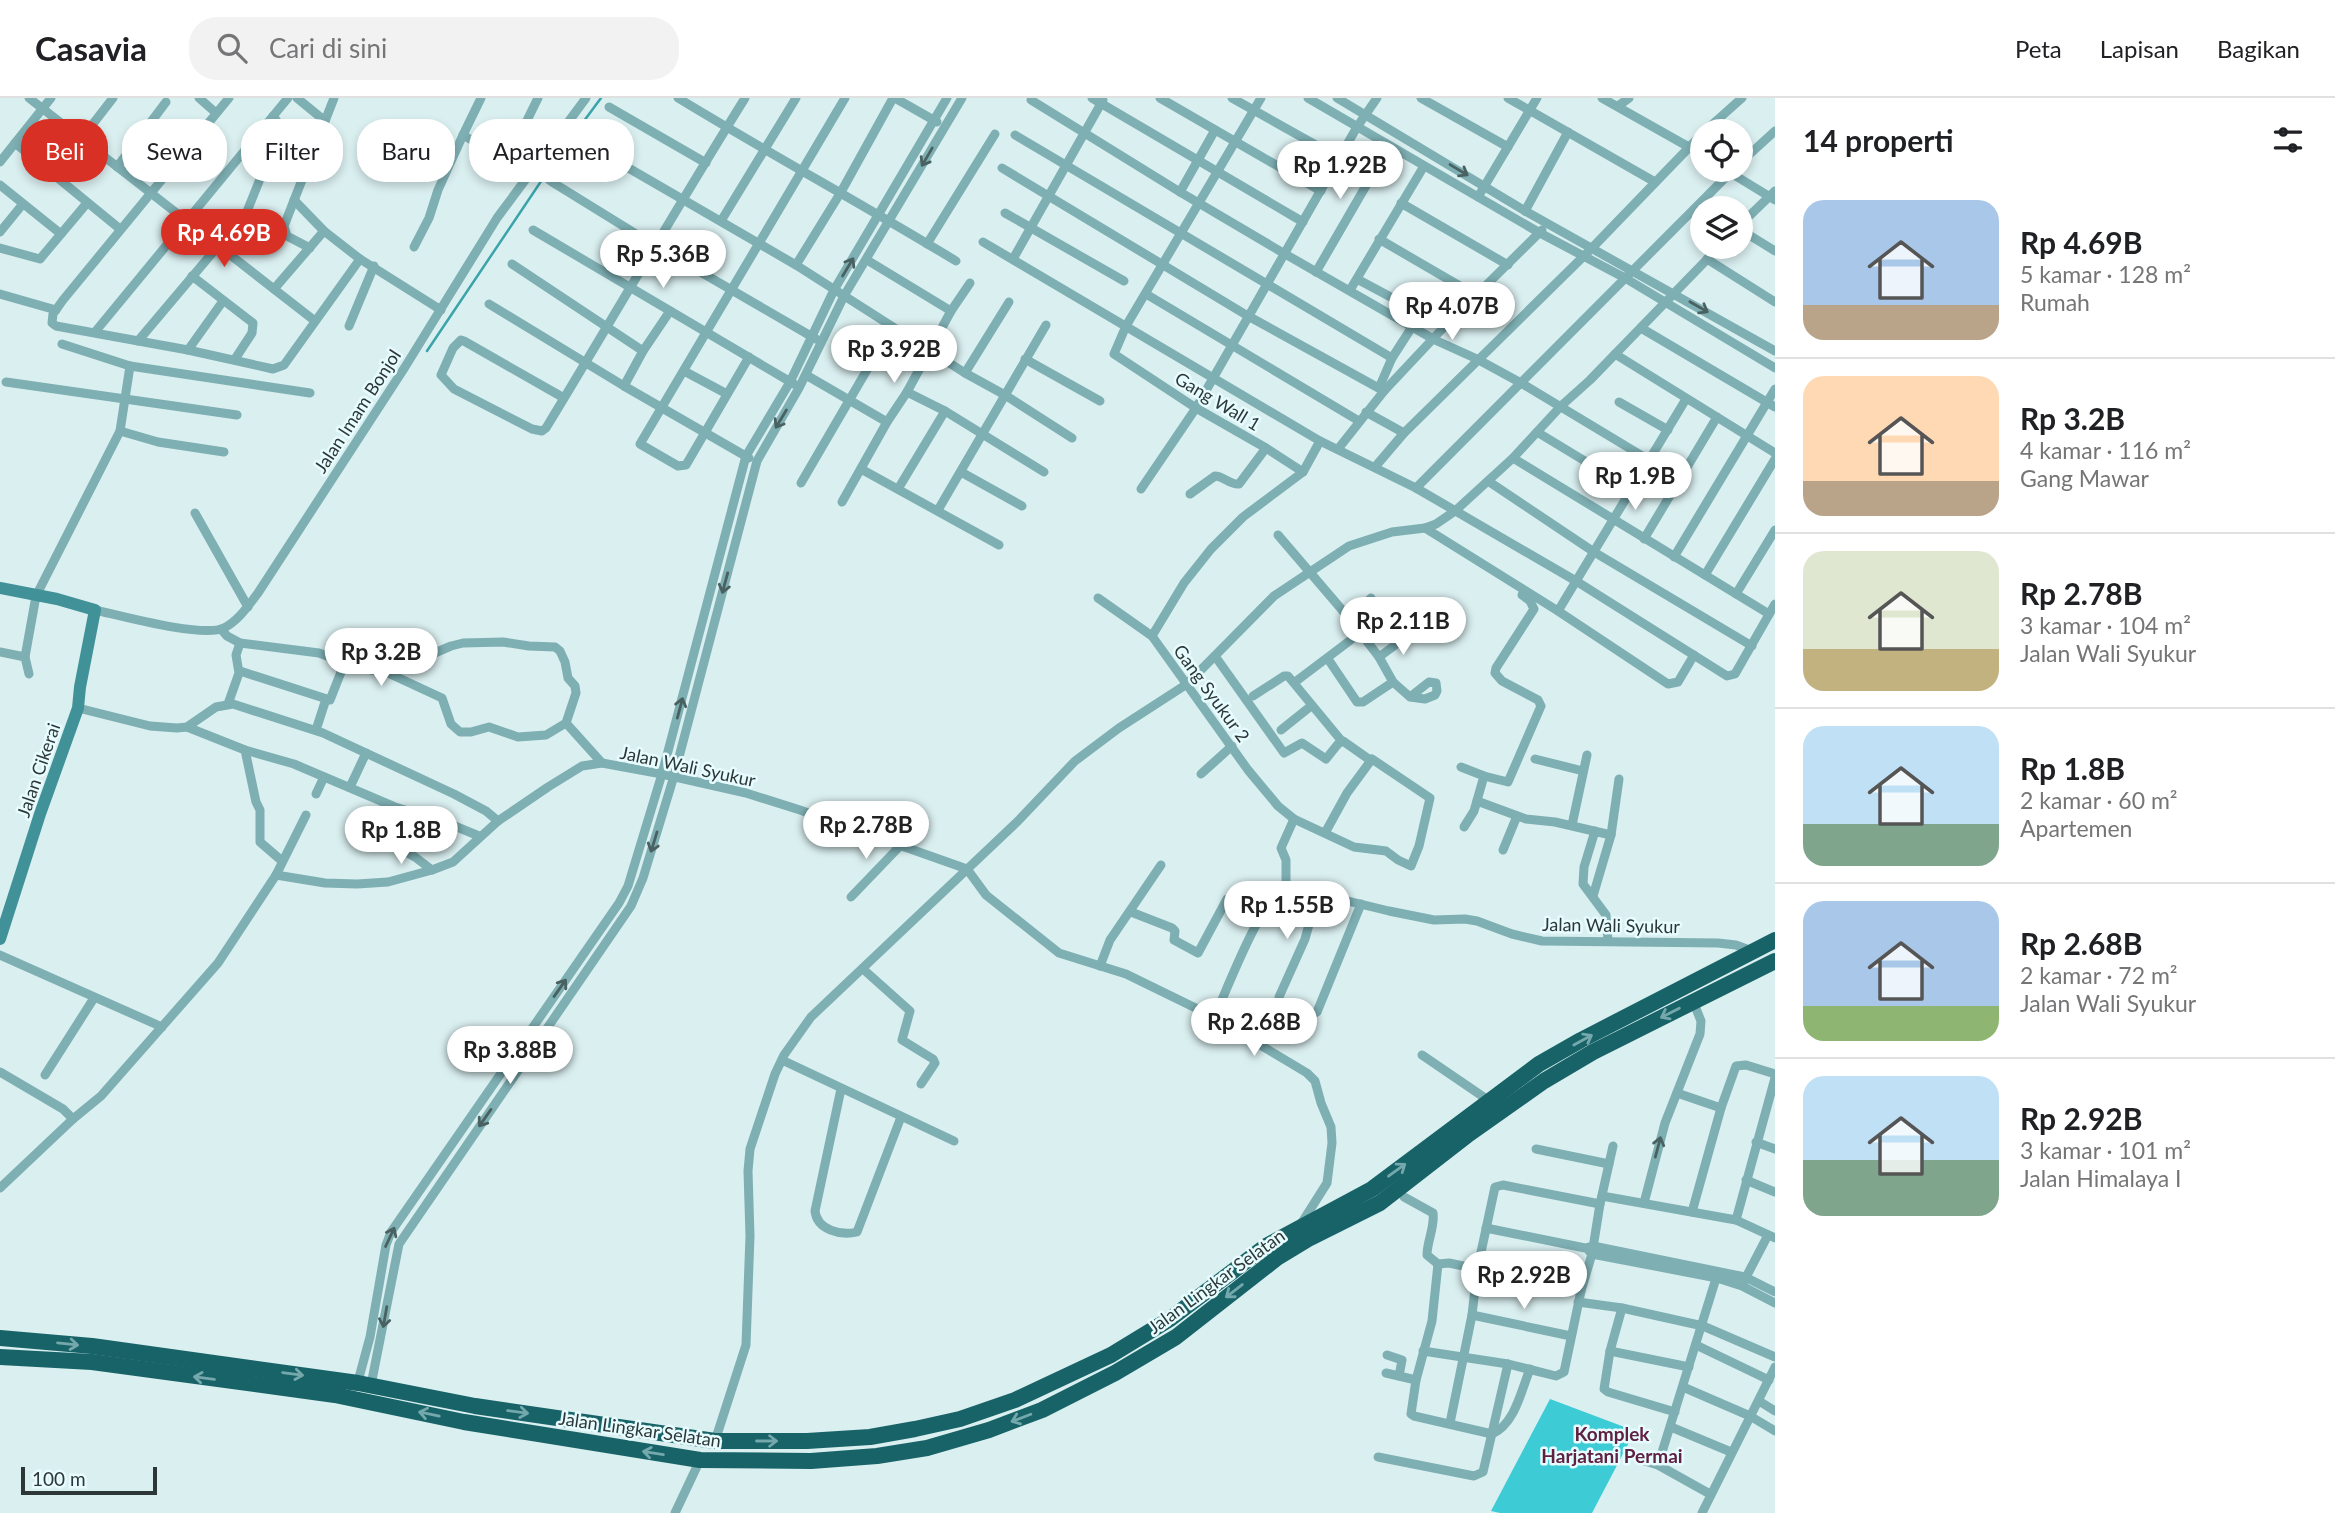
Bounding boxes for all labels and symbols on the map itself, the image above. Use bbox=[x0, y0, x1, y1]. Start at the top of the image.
pin: Rp 1.92B bbox=[1268, 141, 1412, 201]
one-way arrow bbox=[920, 147, 934, 167]
one-way arrow bbox=[1448, 164, 1468, 178]
pin: Rp 4.69B bbox=[152, 209, 296, 269]
pin: Rp 5.36B bbox=[591, 230, 735, 290]
one-way arrow bbox=[841, 257, 855, 277]
pin: Rp 4.07B bbox=[1380, 282, 1524, 342]
one-way arrow bbox=[1688, 300, 1708, 314]
pin: Rp 3.92B bbox=[822, 326, 966, 385]
street label: Jalan Imam Bonjol bbox=[309, 345, 405, 477]
street label: Gang Wall 1 bbox=[1171, 367, 1265, 435]
one-way arrow bbox=[773, 409, 787, 429]
pin: Rp 1.9B bbox=[1570, 452, 1700, 512]
one-way arrow bbox=[718, 571, 731, 594]
pin: Rp 2.11B bbox=[1331, 598, 1475, 657]
pin: Rp 3.2B bbox=[316, 628, 446, 688]
street label: Gang Syukur 2 bbox=[1169, 640, 1255, 746]
one-way arrow bbox=[674, 697, 687, 719]
street label: Jalan Cikerai bbox=[12, 720, 64, 820]
street label: Jalan Wali Syukur bbox=[618, 741, 758, 791]
pin: Rp 2.78B bbox=[794, 802, 938, 861]
pin: Rp 1.8B bbox=[336, 806, 466, 866]
one-way arrow bbox=[647, 830, 659, 852]
pin: Rp 1.55B bbox=[1215, 882, 1359, 941]
street label: Jalan Wali Syukur bbox=[1542, 913, 1681, 937]
one-way arrow bbox=[553, 979, 567, 998]
pin: Rp 2.68B bbox=[1182, 998, 1326, 1058]
one-way arrow bbox=[1660, 1007, 1681, 1021]
pin: Rp 3.88B bbox=[438, 1026, 582, 1086]
one-way arrow bbox=[1572, 1032, 1592, 1046]
one-way arrow bbox=[478, 1107, 492, 1127]
one-way arrow bbox=[1652, 1137, 1665, 1159]
one-way arrow bbox=[1387, 1163, 1406, 1177]
street label: Jalan Lingkar Selatan bbox=[1143, 1224, 1289, 1338]
one-way arrow bbox=[384, 1227, 398, 1248]
pin: Rp 2.92B bbox=[1452, 1252, 1596, 1311]
one-way arrow bbox=[1225, 1284, 1243, 1299]
one-way arrow bbox=[377, 1305, 391, 1328]
one-way arrow bbox=[56, 1337, 79, 1350]
one-way arrow bbox=[282, 1368, 304, 1381]
one-way arrow bbox=[193, 1371, 216, 1384]
one-way arrow bbox=[506, 1406, 528, 1419]
one-way arrow bbox=[418, 1407, 441, 1421]
street label: Jalan Lingkar Selatan bbox=[557, 1407, 723, 1451]
one-way arrow bbox=[1011, 1412, 1033, 1425]
district label: Komplek Harjatani Permai bbox=[1541, 1422, 1683, 1467]
one-way arrow bbox=[756, 1434, 779, 1448]
one-way arrow bbox=[642, 1446, 665, 1459]
scale bar bbox=[21, 1464, 158, 1496]

